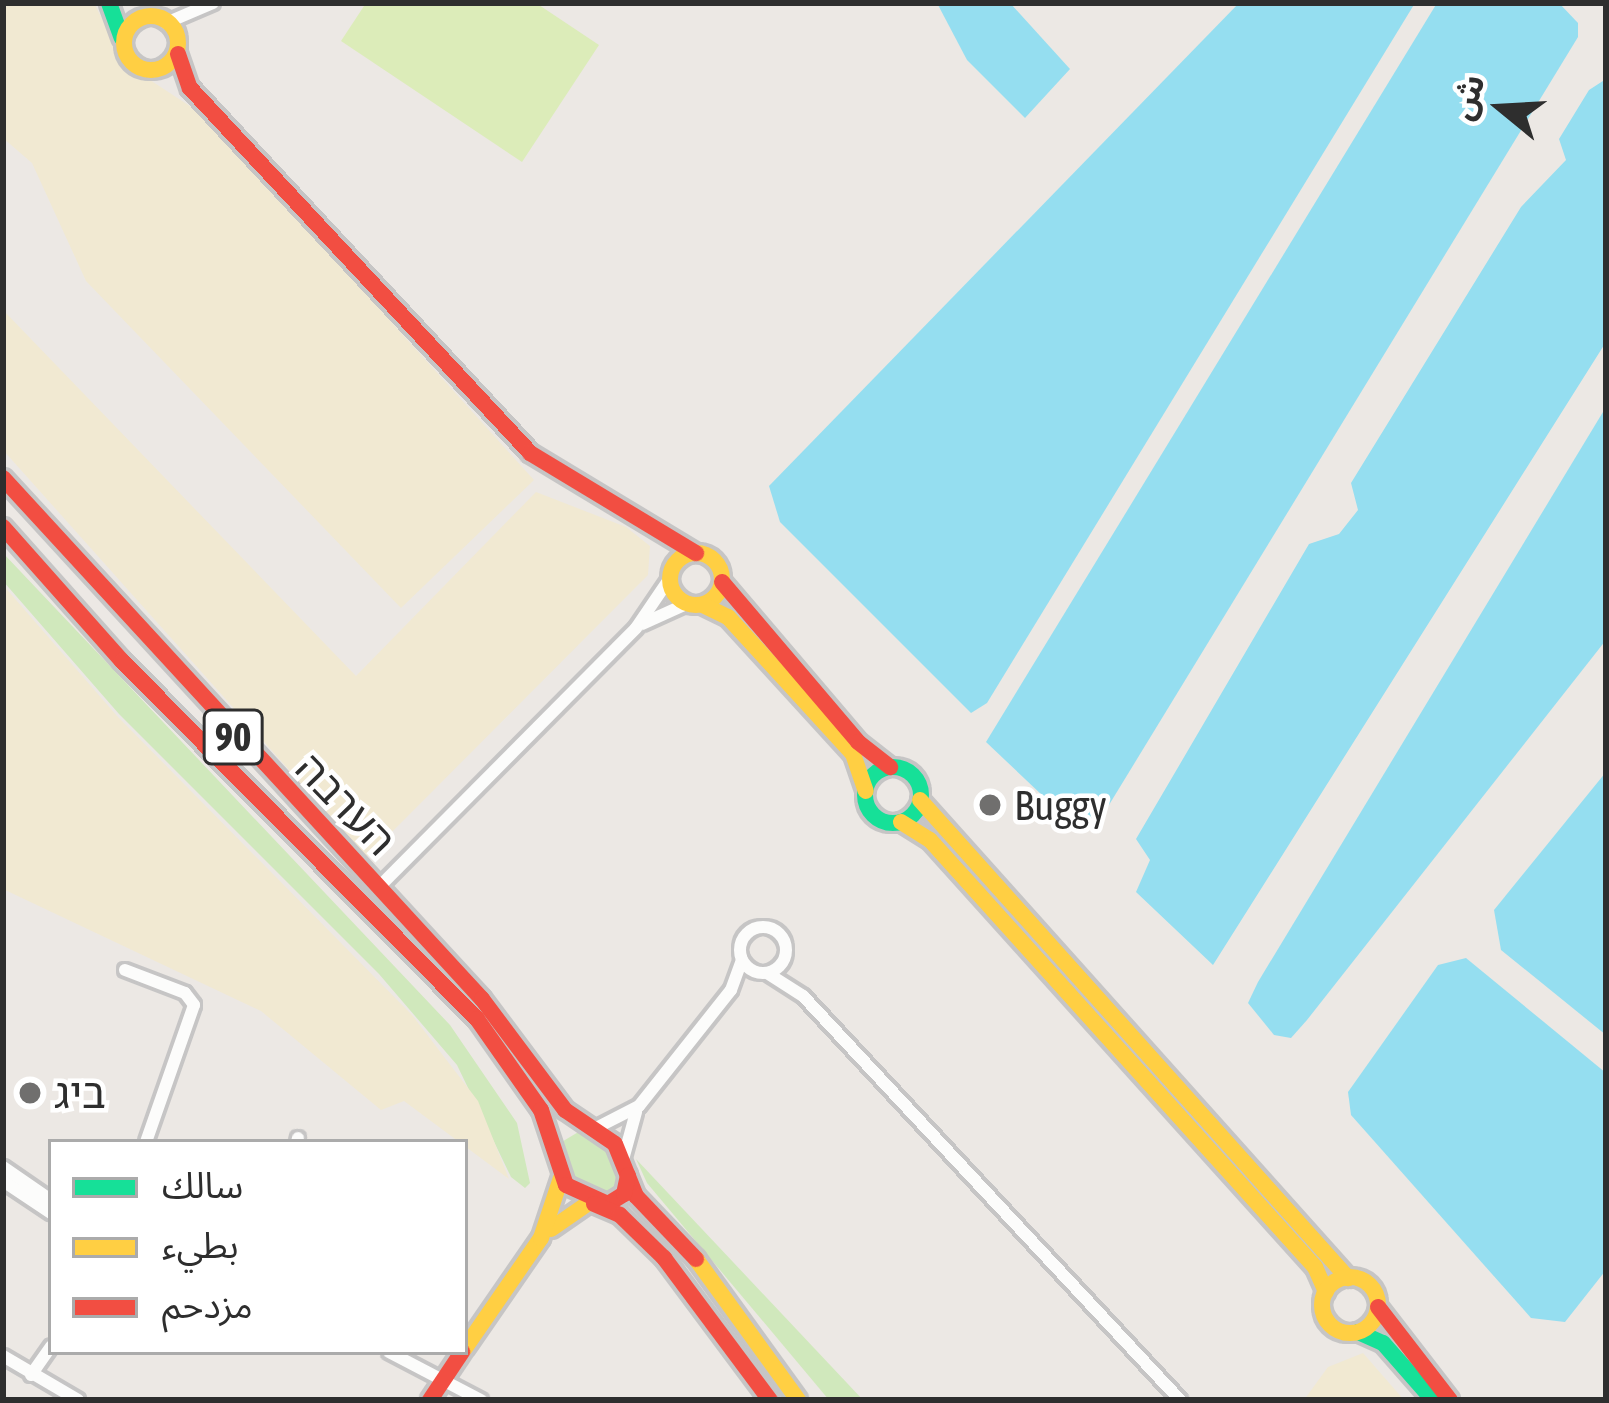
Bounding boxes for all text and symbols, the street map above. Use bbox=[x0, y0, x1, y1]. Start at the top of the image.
north arrow bbox=[1441, 48, 1561, 168]
text: ش bbox=[1442, 70, 1492, 124]
road number: 90 bbox=[200, 704, 266, 770]
street label: הערבה bbox=[286, 743, 406, 865]
place label: Buggy bbox=[1014, 780, 1107, 830]
marker: Buggy bbox=[977, 792, 1003, 818]
place label: ביג bbox=[54, 1068, 106, 1118]
marker: ביג bbox=[17, 1080, 43, 1106]
legend bbox=[48, 1139, 468, 1355]
text: سالك bbox=[162, 1164, 243, 1206]
text: بطيء bbox=[162, 1224, 239, 1266]
text: مزدحم bbox=[162, 1284, 253, 1326]

